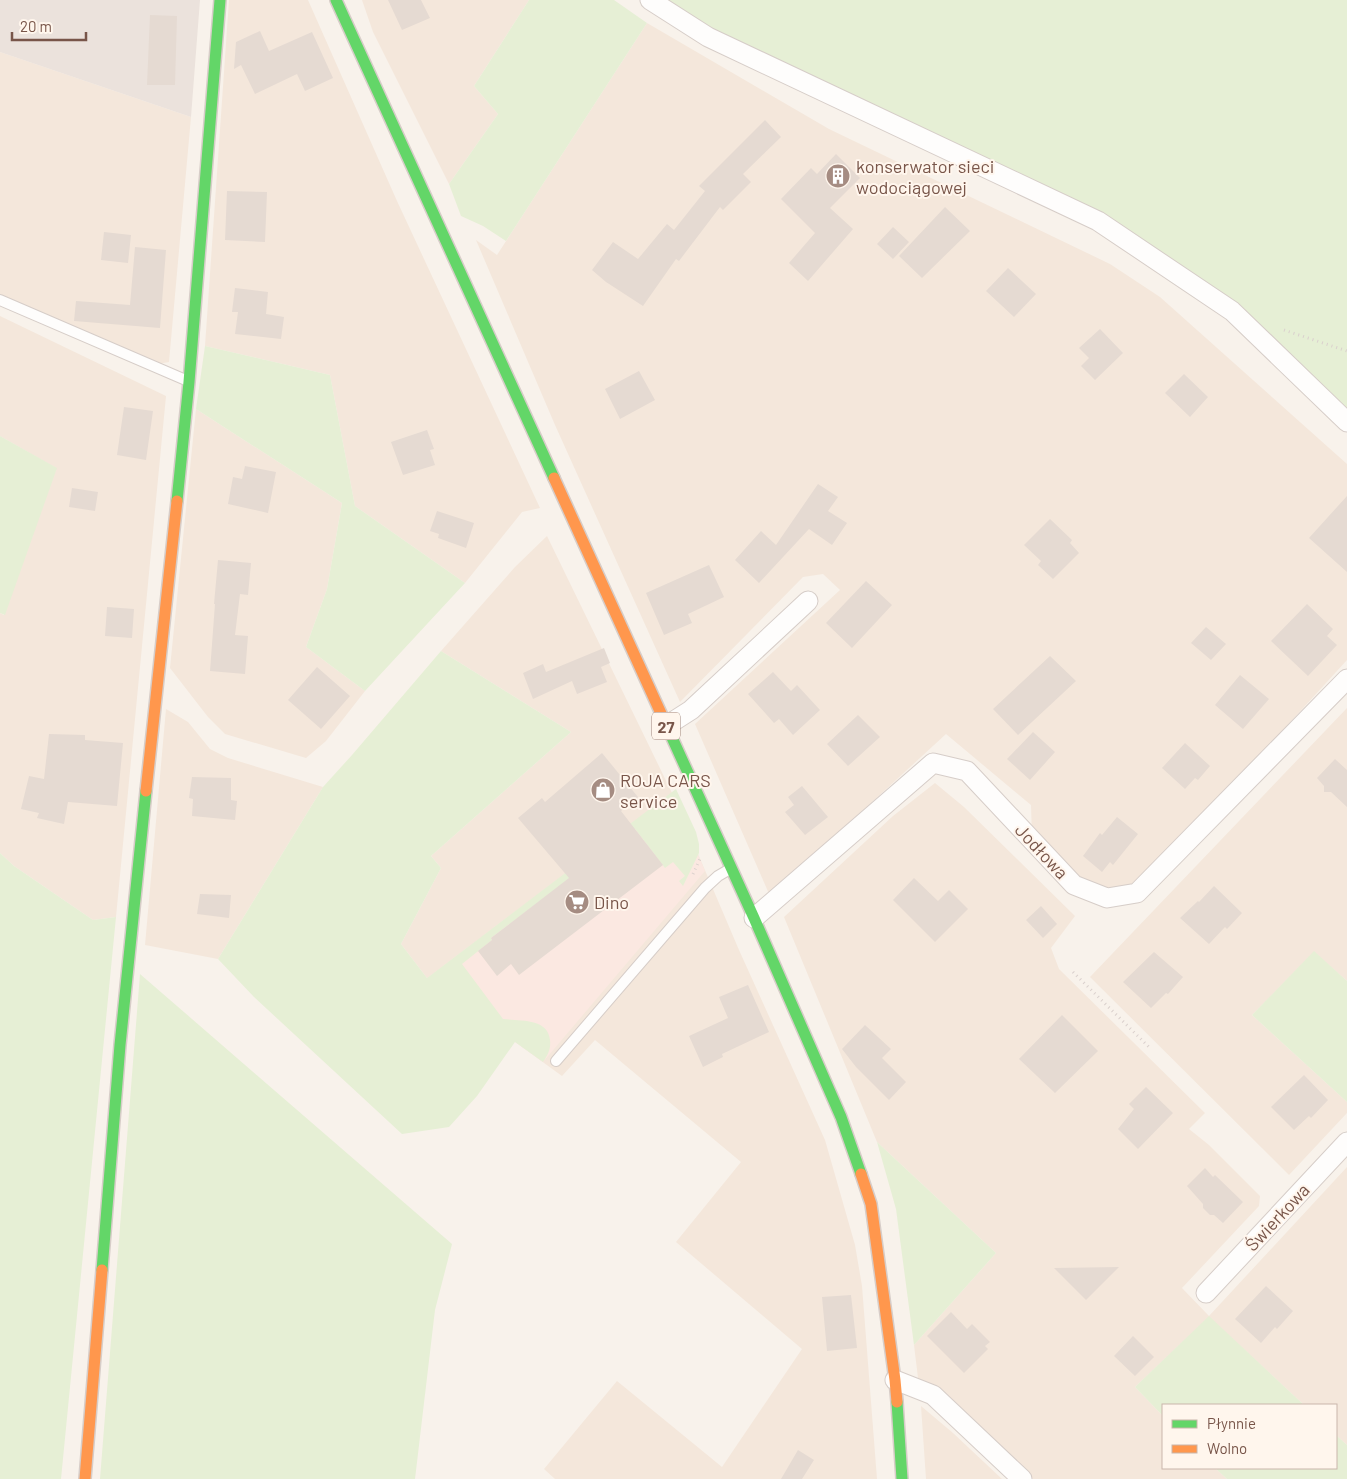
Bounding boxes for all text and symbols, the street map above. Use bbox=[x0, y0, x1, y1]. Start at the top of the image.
scale bar bbox=[12, 10, 86, 42]
text: 20 m bbox=[20, 17, 52, 35]
place label: konserwator sieci wodociągowej bbox=[856, 155, 994, 198]
building icon: konserwator sieci wodociągowej bbox=[825, 163, 851, 189]
road number: 27 bbox=[652, 712, 680, 739]
place label: ROJA CARS service bbox=[620, 769, 711, 812]
shop icon: ROJA CARS service bbox=[590, 777, 616, 803]
street label: Jodłowa bbox=[1011, 819, 1073, 883]
supermarket icon: Dino bbox=[564, 889, 590, 915]
place label: Dino bbox=[594, 891, 629, 913]
street label: Świerkowa bbox=[1240, 1179, 1314, 1255]
legend bbox=[1162, 1404, 1337, 1469]
text: Płynnie bbox=[1207, 1414, 1256, 1432]
text: Wolno bbox=[1207, 1439, 1247, 1457]

